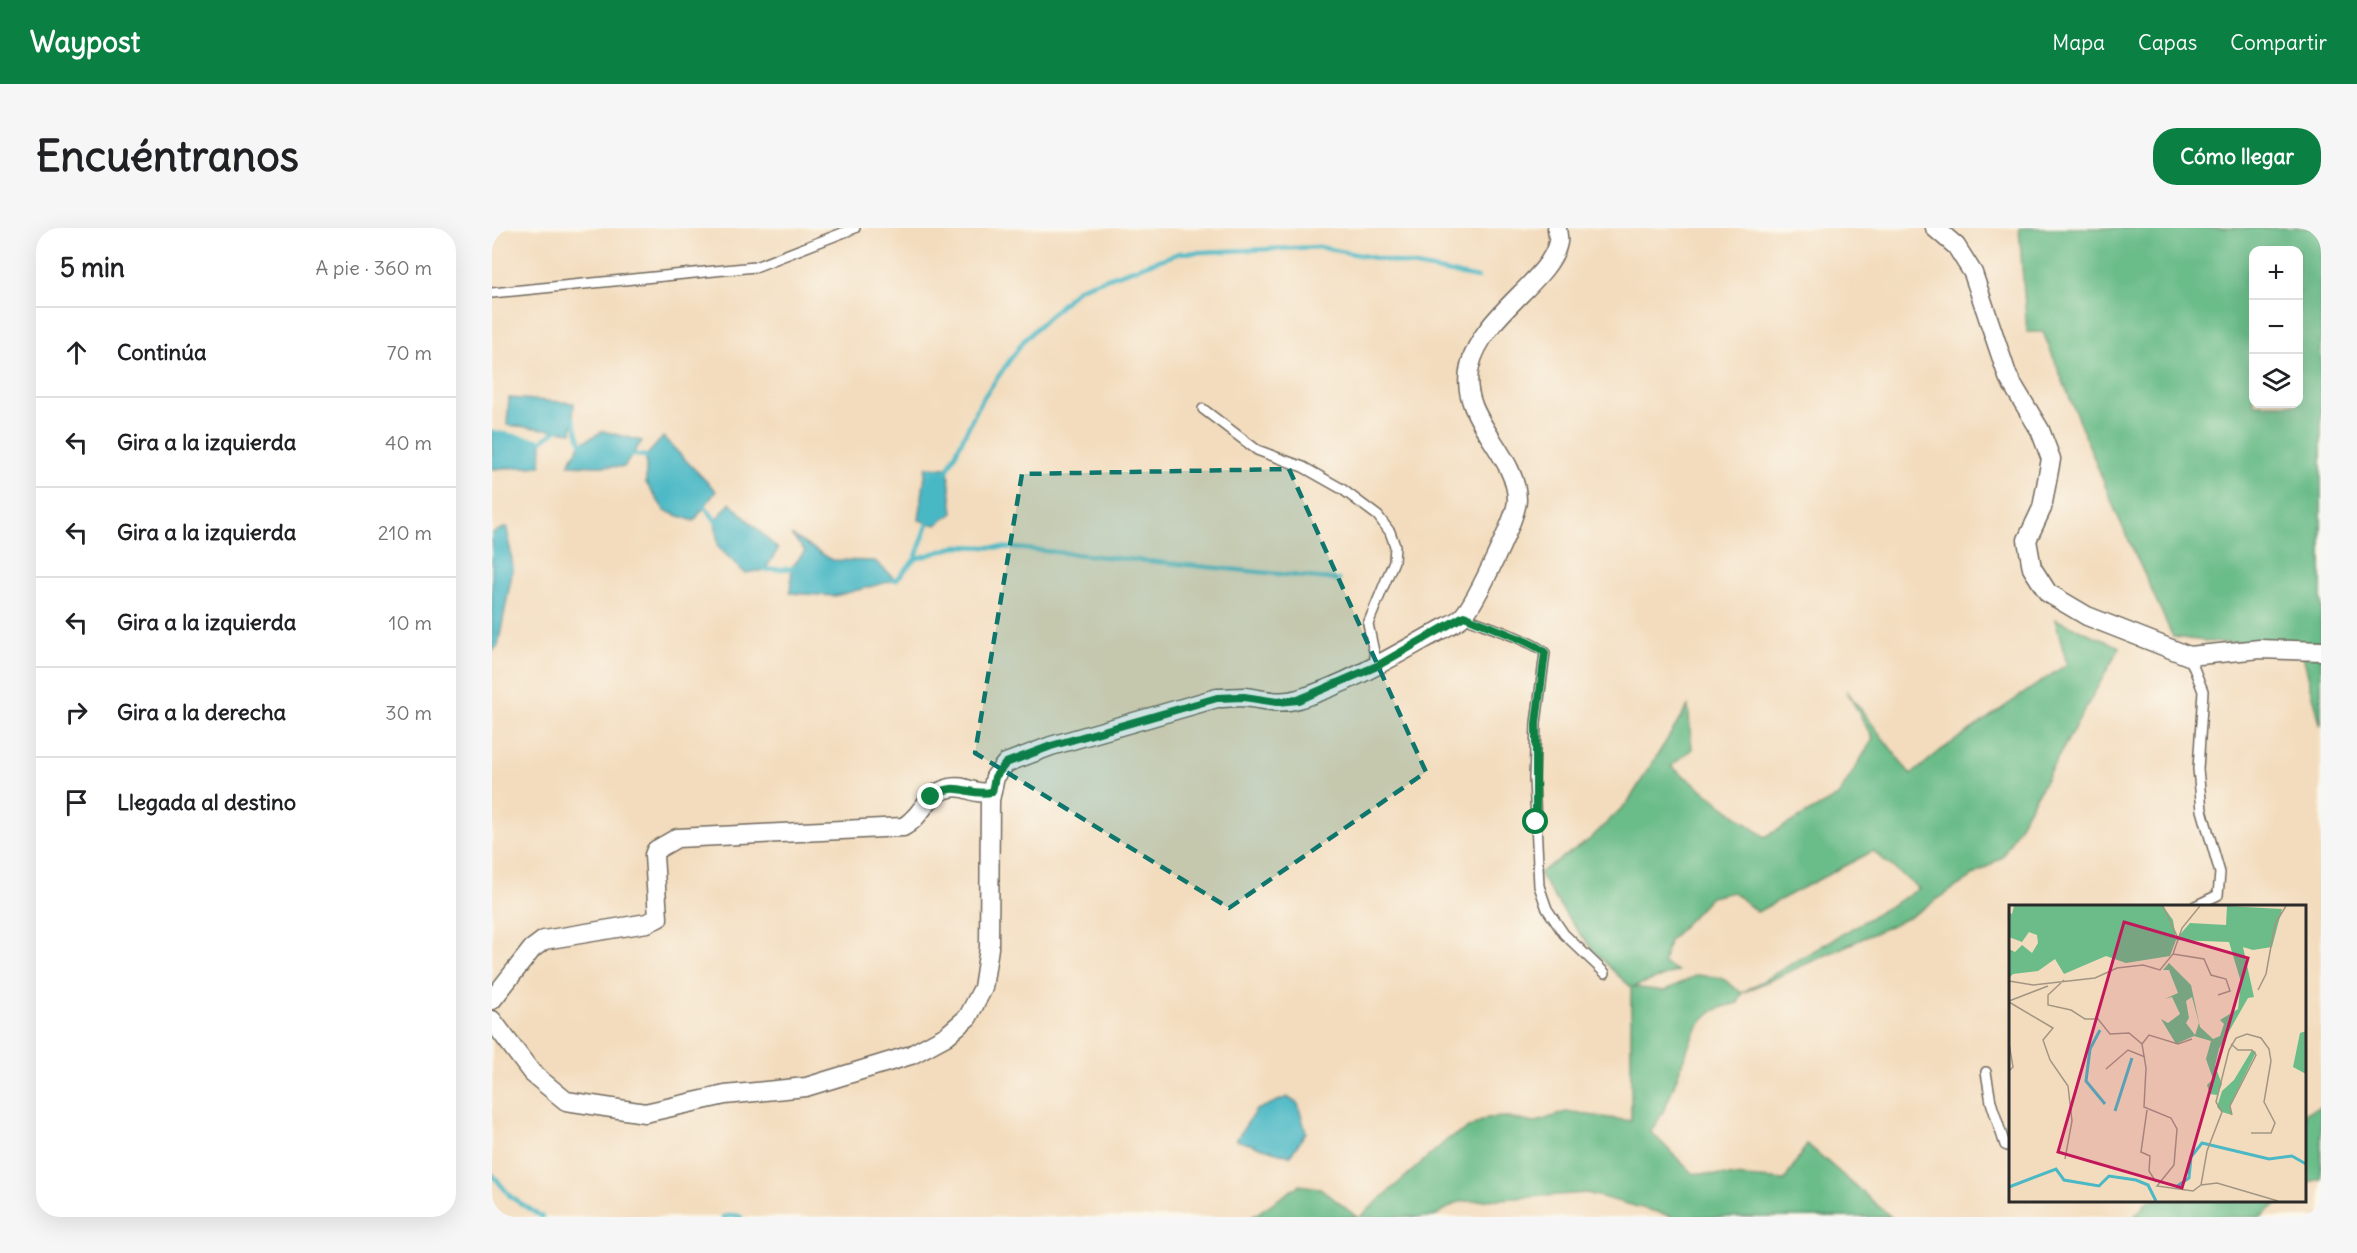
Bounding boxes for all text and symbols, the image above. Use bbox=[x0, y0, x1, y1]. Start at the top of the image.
text: Waypost bbox=[30, 24, 140, 60]
text: Mapa bbox=[2052, 29, 2105, 56]
text: Capas bbox=[2138, 29, 2197, 56]
text: Compartir bbox=[2230, 29, 2327, 56]
button: Cómo llegar bbox=[2153, 128, 2321, 185]
text: Encuéntranos bbox=[36, 130, 299, 182]
map controls bbox=[2249, 246, 2303, 408]
button: + bbox=[2249, 246, 2303, 300]
text: 5 min bbox=[60, 251, 125, 284]
text: A pie · 360 m bbox=[315, 255, 432, 280]
button: − bbox=[2249, 300, 2303, 354]
icon: ahead bbox=[60, 336, 93, 369]
text: Continúa bbox=[117, 338, 206, 366]
text: 70 m bbox=[387, 340, 432, 365]
button: layers bbox=[2249, 354, 2303, 408]
icon: left bbox=[60, 426, 93, 459]
text: Gira a la izquierda bbox=[117, 428, 296, 456]
text: 40 m bbox=[385, 430, 432, 455]
icon: left bbox=[60, 516, 93, 549]
text: Gira a la izquierda bbox=[117, 518, 296, 546]
text: 210 m bbox=[378, 520, 432, 545]
icon: left bbox=[60, 606, 93, 639]
text: Gira a la izquierda bbox=[117, 608, 296, 636]
text: 10 m bbox=[389, 610, 432, 635]
icon: right bbox=[60, 696, 93, 729]
text: Gira a la derecha bbox=[117, 698, 286, 726]
text: 30 m bbox=[385, 700, 432, 725]
route end bbox=[917, 783, 943, 809]
icon: arrive bbox=[60, 786, 93, 819]
text: Llegada al destino bbox=[117, 788, 296, 816]
route start bbox=[1522, 808, 1548, 834]
inset map bbox=[2009, 905, 2306, 1202]

